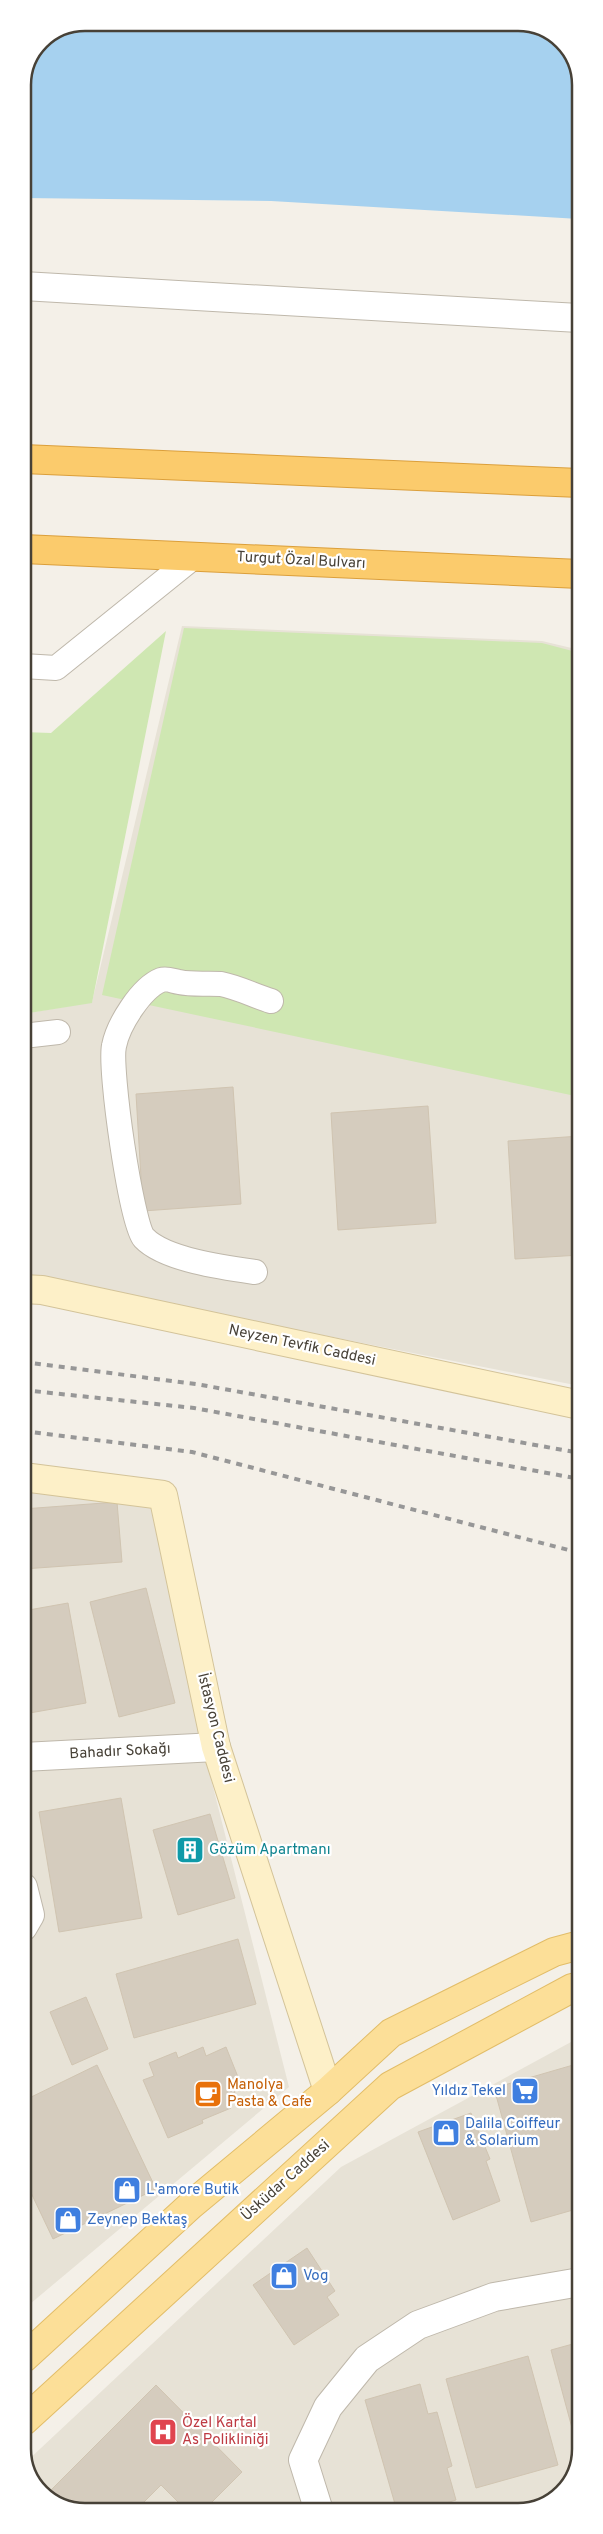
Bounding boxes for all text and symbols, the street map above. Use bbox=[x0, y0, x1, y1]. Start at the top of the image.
street label: Turgut Özal Bulvarı bbox=[236, 547, 366, 574]
street label: Neyzen Tevfik Caddesi bbox=[227, 1321, 377, 1371]
street label: İstasyon Caddesi bbox=[192, 1671, 239, 1785]
street label: Bahadır Sokağı bbox=[69, 1740, 171, 1764]
building icon: Gözüm Apartmanı bbox=[175, 1835, 205, 1865]
place label: Gözüm Apartmanı bbox=[209, 1841, 331, 1860]
place label: Manolya Pasta & Cafe bbox=[227, 2076, 312, 2112]
supermarket icon: Yıldız Tekel bbox=[510, 2076, 540, 2106]
cafe icon: Manolya Pasta & Cafe bbox=[193, 2079, 223, 2109]
place label: Yıldız Tekel bbox=[431, 2082, 506, 2101]
place label: Dalila Coiffeur & Solarium bbox=[465, 2115, 561, 2151]
shop icon: Dalila Coiffeur & Solarium bbox=[431, 2118, 461, 2148]
street label: Üsküdar Caddesi bbox=[237, 2135, 334, 2226]
shop icon: L'amore Butik bbox=[112, 2175, 142, 2205]
place label: L'amore Butik bbox=[146, 2181, 239, 2200]
shop icon: Zeynep Bektaş bbox=[53, 2205, 83, 2235]
place label: Zeynep Bektaş bbox=[87, 2211, 188, 2230]
shop icon: Vog bbox=[269, 2261, 299, 2291]
place label: Vog bbox=[303, 2267, 328, 2286]
place label: Özel Kartal As Polikliniği bbox=[182, 2413, 269, 2450]
hospital icon: Özel Kartal As Polikliniği bbox=[148, 2417, 178, 2447]

